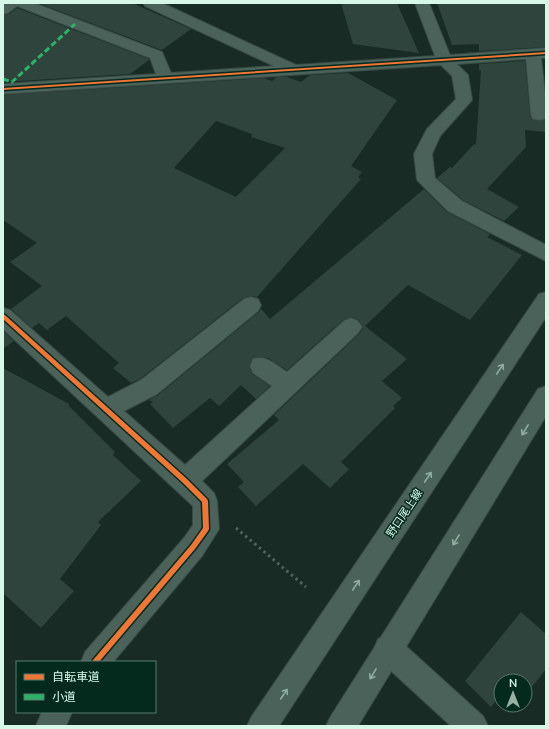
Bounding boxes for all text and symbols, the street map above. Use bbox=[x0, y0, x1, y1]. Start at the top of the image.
one-way arrow bbox=[497, 363, 505, 375]
one-way arrow bbox=[521, 424, 530, 435]
one-way arrow bbox=[424, 472, 432, 483]
street label: 野口尾上線 bbox=[383, 486, 426, 540]
one-way arrow bbox=[452, 534, 460, 545]
one-way arrow bbox=[352, 580, 360, 591]
legend bbox=[16, 661, 156, 713]
one-way arrow bbox=[368, 668, 376, 680]
text: 自転車道 bbox=[52, 669, 100, 685]
north arrow bbox=[493, 673, 533, 713]
text: N bbox=[509, 676, 517, 691]
one-way arrow bbox=[280, 688, 288, 699]
text: 小道 bbox=[52, 689, 76, 705]

